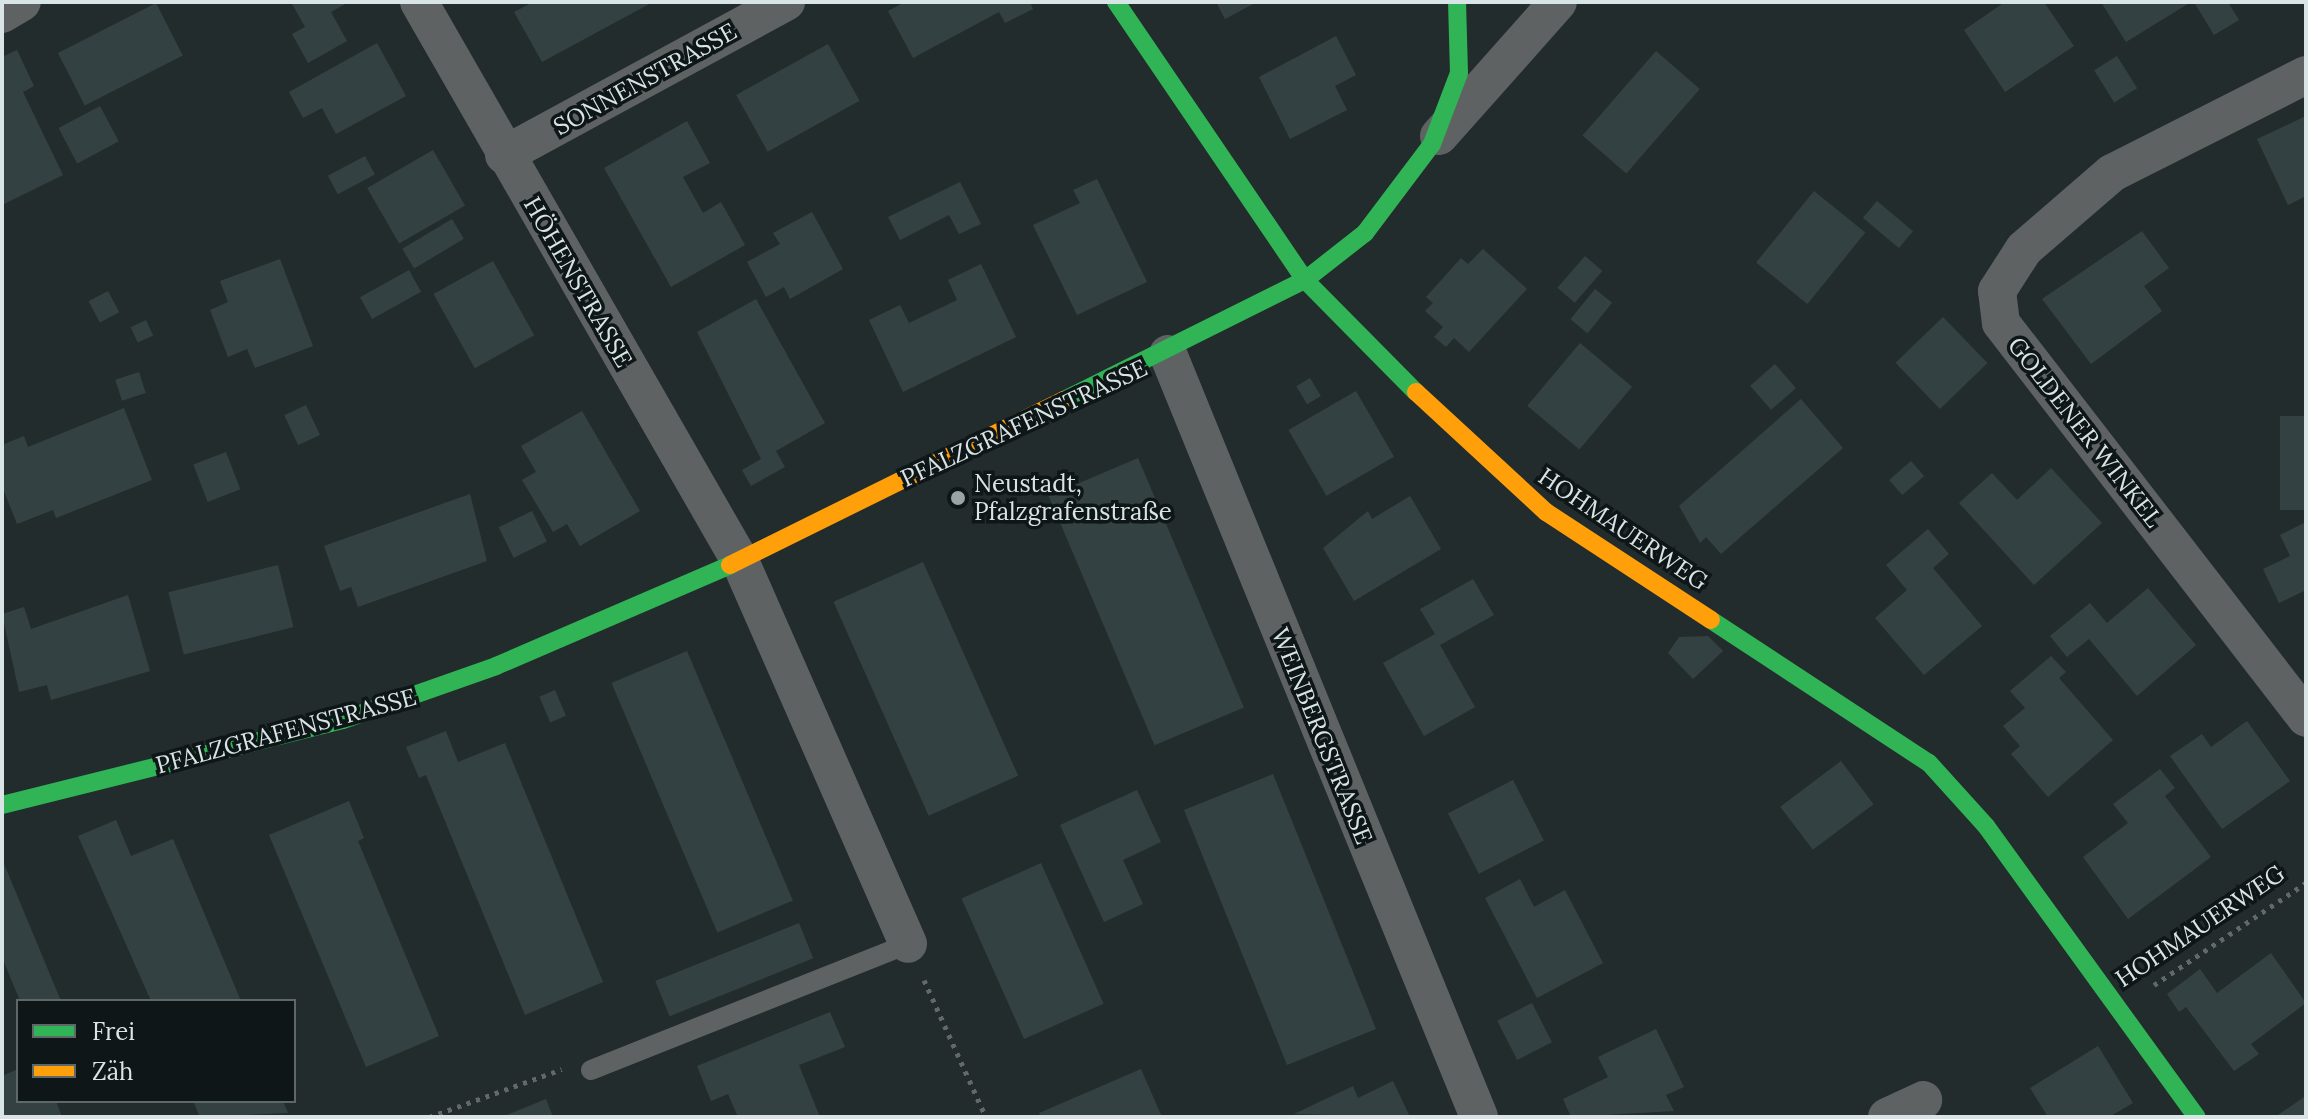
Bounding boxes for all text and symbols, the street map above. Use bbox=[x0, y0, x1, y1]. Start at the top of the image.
street label: SONNENSTRASSE bbox=[549, 17, 741, 141]
street label: HÖHENSTRASSE bbox=[518, 192, 638, 372]
street label: GOLDENER WINKEL bbox=[2002, 331, 2168, 533]
street label: PFALZGRAFENSTRASSE bbox=[896, 353, 1152, 493]
street label: HOHMAUERWEG bbox=[1533, 462, 1713, 596]
place label: Neustadt, Pfalzgrafenstraße bbox=[974, 470, 1172, 526]
marker: Neustadt, Pfalzgrafenstraße bbox=[949, 489, 967, 507]
street label: WEINBERGSTRASSE bbox=[1265, 624, 1379, 848]
street label: PFALZGRAFENSTRASSE bbox=[153, 682, 419, 780]
street label: HOHMAUERWEG bbox=[2110, 859, 2290, 993]
legend bbox=[16, 999, 296, 1103]
text: Frei bbox=[92, 1016, 135, 1047]
text: Zäh bbox=[92, 1056, 133, 1087]

